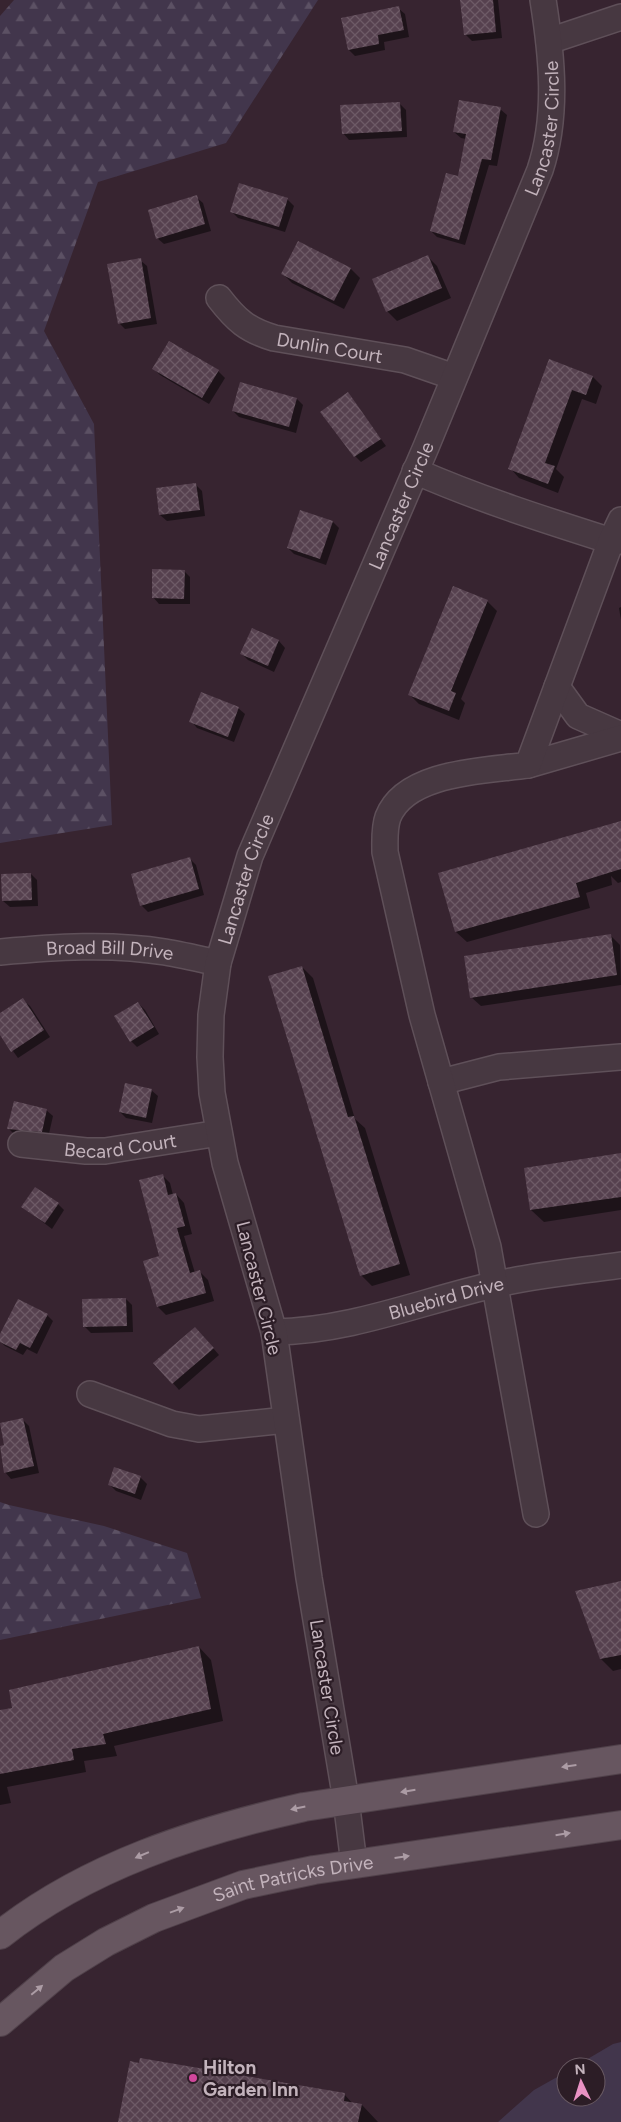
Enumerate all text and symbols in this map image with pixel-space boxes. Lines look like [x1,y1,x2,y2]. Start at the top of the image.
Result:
street label: Lancaster Circle [519,60,563,199]
street label: Dunlin Court [275,327,384,368]
street label: Lancaster Circle [363,438,438,573]
street label: Lancaster Circle [213,810,278,947]
street label: Broad Bill Drive [45,935,175,965]
street label: Becard Court [63,1128,178,1163]
street label: Lancaster Circle [231,1219,287,1357]
street label: Bluebird Drive [386,1271,506,1324]
street label: Lancaster Circle [305,1618,349,1756]
one-way arrow [560,1763,576,1771]
one-way arrow [400,1787,416,1795]
one-way arrow [289,1805,305,1813]
one-way arrow [555,1829,571,1837]
street label: Saint Patricks Drive [209,1850,375,1907]
one-way arrow [134,1851,149,1859]
one-way arrow [395,1853,411,1861]
one-way arrow [169,1905,184,1913]
one-way arrow [30,1985,43,1996]
place label: Hilton Garden Inn [203,2056,299,2101]
north arrow [556,2057,606,2107]
text: N [574,2061,586,2078]
marker: Hilton Garden Inn [187,2072,199,2084]

